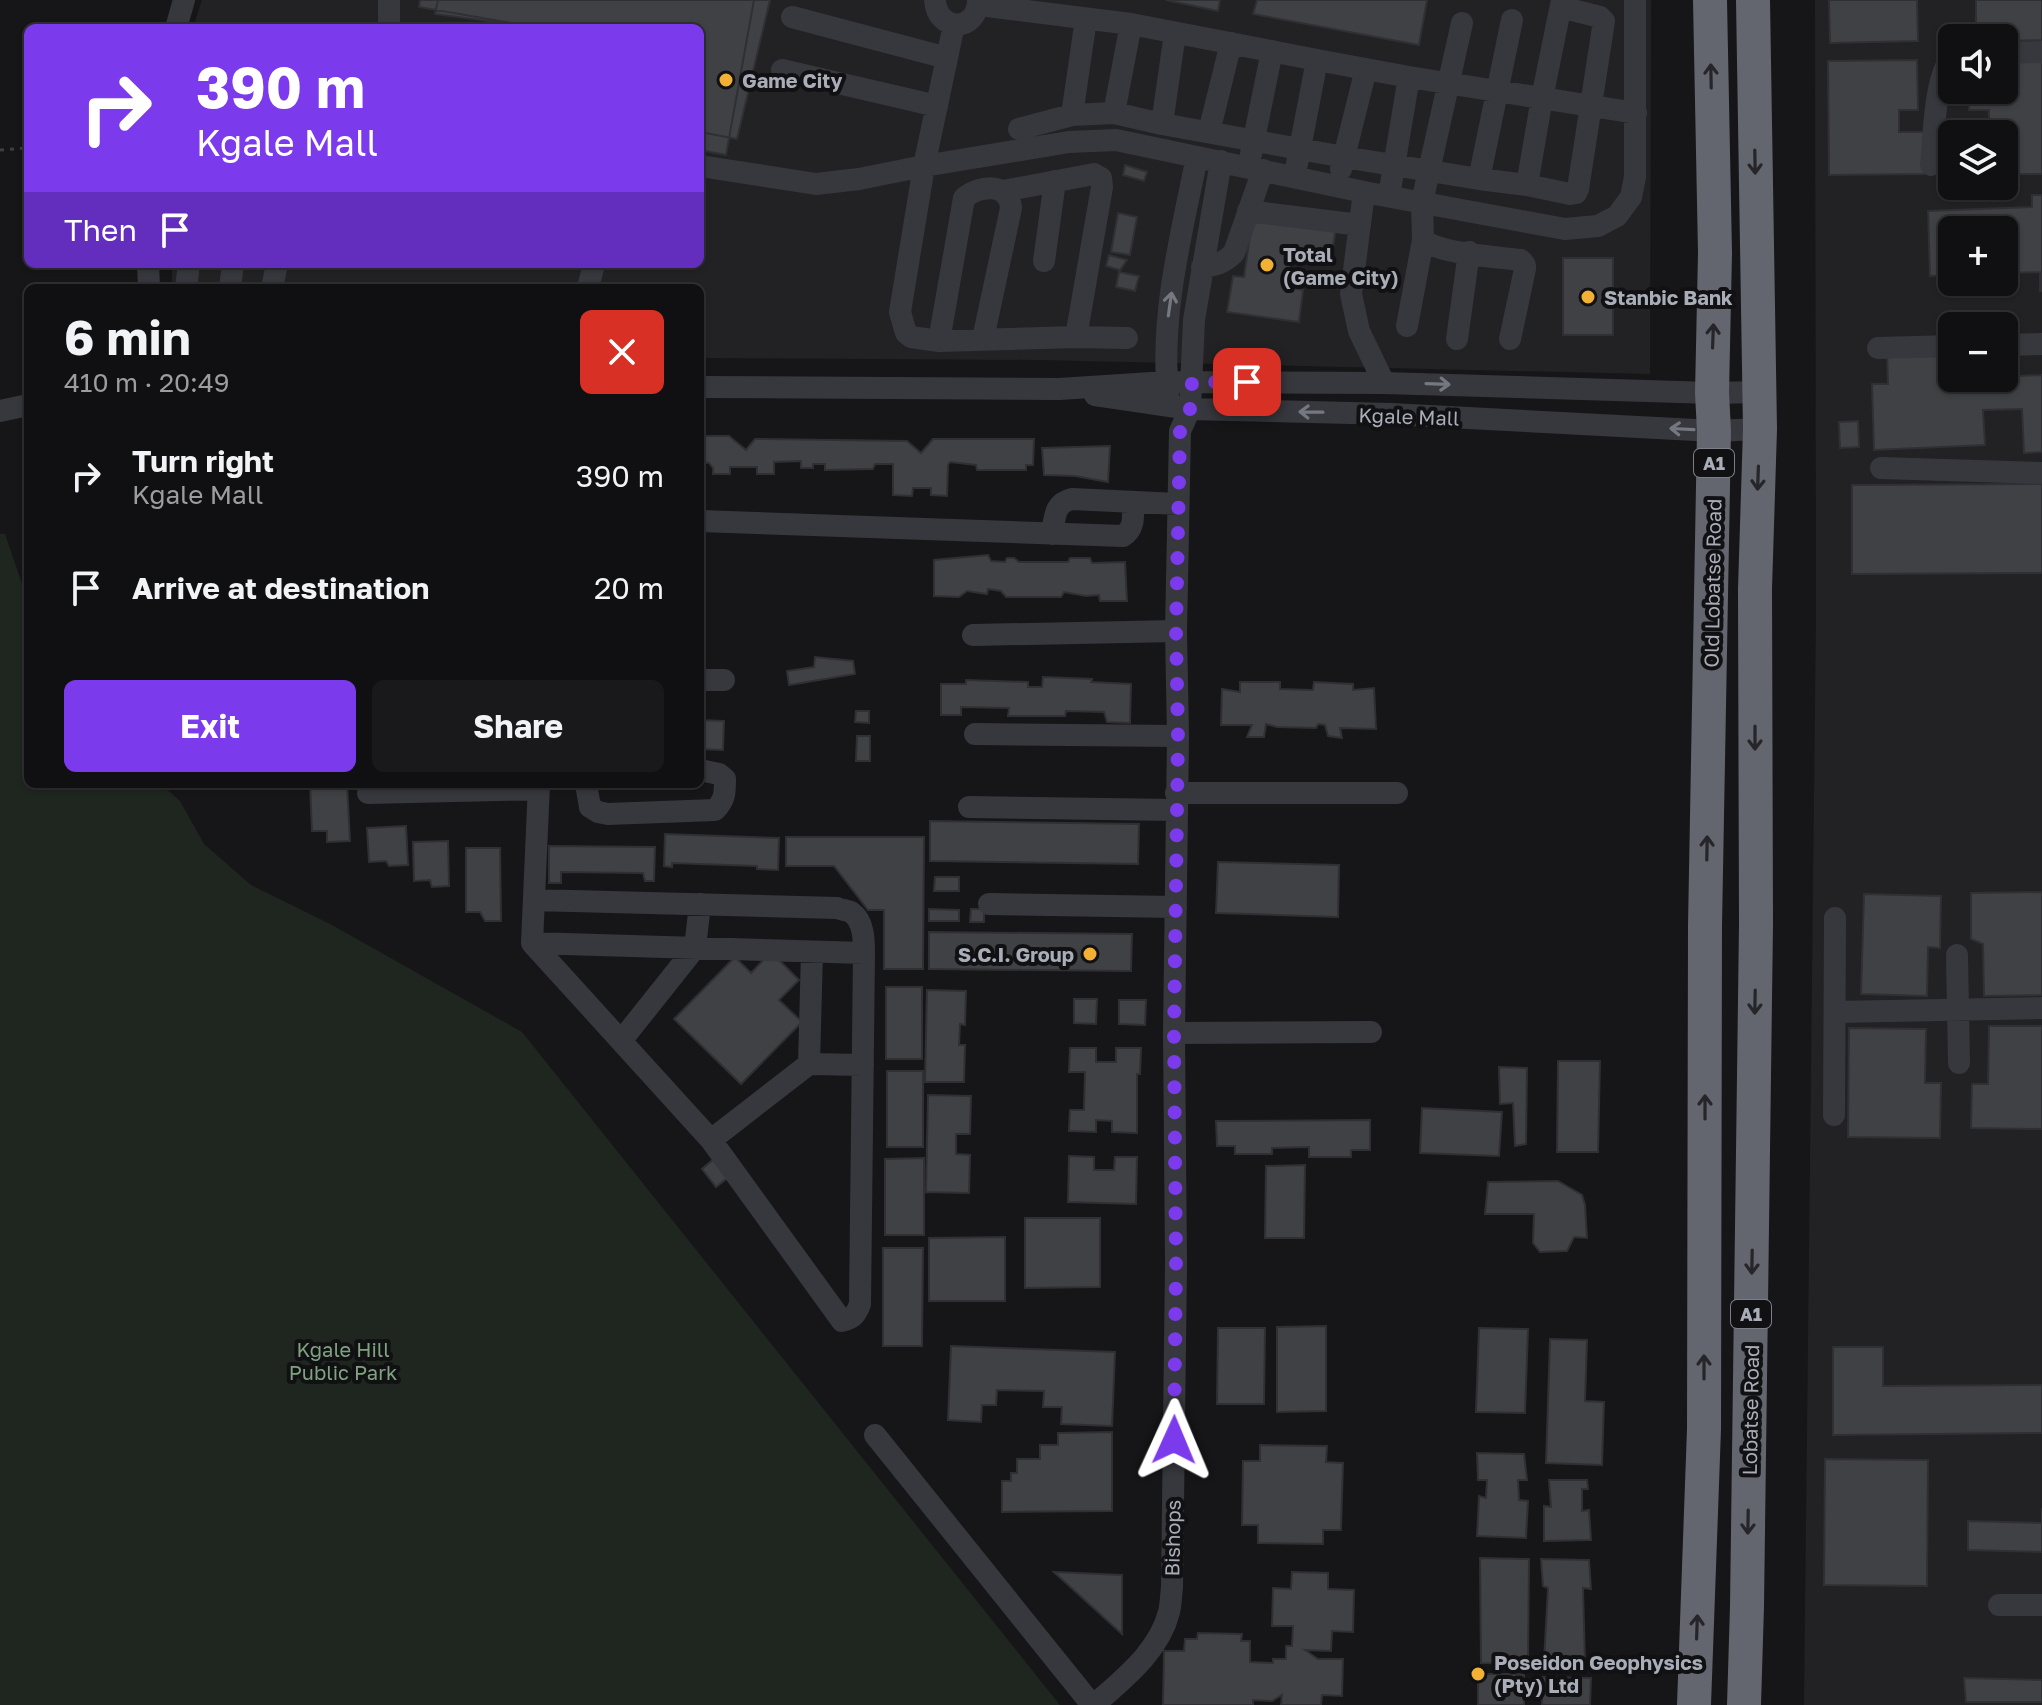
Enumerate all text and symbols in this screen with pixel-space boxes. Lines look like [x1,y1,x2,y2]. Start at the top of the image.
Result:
map controls [1938,24,2018,392]
button: sound [1938,24,2018,104]
text: 390 m [196,53,365,120]
icon: right [64,56,168,160]
one-way arrow [1704,63,1719,90]
place label: Game City [742,68,842,92]
marker: Game City [717,71,735,89]
button: layers [1938,120,2018,200]
text: Kgale Mall [196,121,378,164]
one-way arrow [1748,148,1763,175]
icon: arrive [153,208,197,252]
text: Then [64,212,137,248]
button: + [1938,216,2018,296]
place label: Total (Game City) [1283,242,1399,289]
marker: Total (Game City) [1258,256,1276,274]
place label: Stanbic Bank [1604,285,1733,309]
marker: Stanbic Bank [1579,288,1597,306]
one-way arrow [1163,291,1178,318]
text: 6 min [64,308,191,366]
button: close [580,310,664,394]
button: − [1938,312,2018,392]
one-way arrow [1706,323,1721,350]
pin [1213,348,1281,416]
icon: arrive [1225,360,1269,404]
text: 410 m · 20:49 [64,367,230,398]
one-way arrow [1424,377,1451,392]
street label: Kgale Mall [1358,402,1460,430]
one-way arrow [1298,405,1325,420]
one-way arrow [1669,421,1696,436]
text: Turn right [132,443,274,479]
road number: A1 [1694,449,1734,477]
icon: right [64,454,108,498]
text: 390 m [576,458,664,494]
one-way arrow [1751,464,1766,491]
text: Kgale Mall [132,479,263,510]
street label: Old Lobatse Road [1699,498,1725,668]
icon: arrive [64,566,108,610]
text: Arrive at destination [132,570,429,606]
text: 20 m [594,570,664,606]
button: Exit [64,680,356,772]
button: Share [372,680,664,772]
one-way arrow [1747,724,1763,751]
one-way arrow [1699,835,1715,862]
place label: S.C.I. Group [958,942,1074,966]
marker: S.C.I. Group [1081,945,1099,963]
one-way arrow [1747,988,1763,1015]
one-way arrow [1697,1094,1713,1121]
one-way arrow [1744,1248,1759,1275]
road number: A1 [1731,1300,1771,1328]
park label: Kgale Hill Public Park [289,1337,397,1384]
street label: Lobatse Road [1737,1344,1763,1476]
one-way arrow [1696,1354,1712,1381]
position arrow [1132,1398,1216,1482]
street label: Bishops [1159,1500,1185,1576]
one-way arrow [1741,1508,1756,1535]
one-way arrow [1689,1614,1704,1641]
place label: Poseidon Geophysics (Pty) Ltd [1494,1650,1703,1697]
marker: Poseidon Geophysics (Pty) Ltd [1469,1665,1487,1683]

